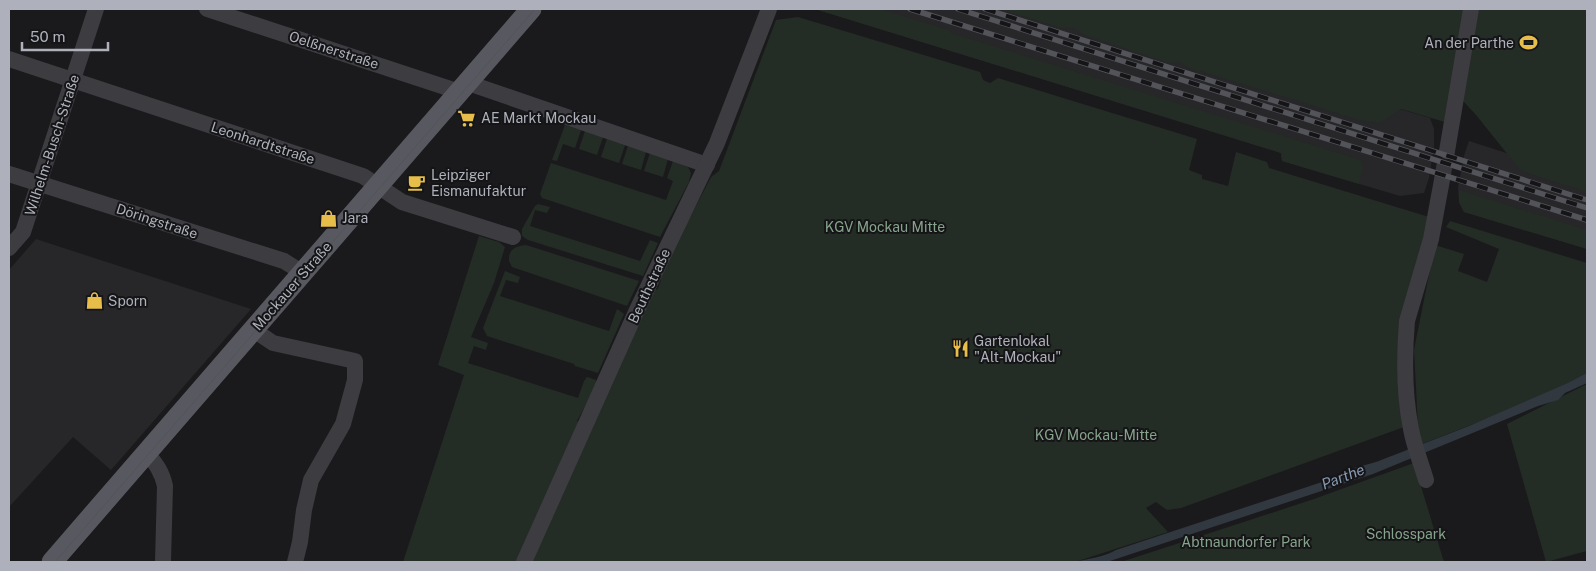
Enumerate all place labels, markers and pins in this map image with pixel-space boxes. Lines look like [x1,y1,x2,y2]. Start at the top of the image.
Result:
sports icon: An der Parthe [1518,33,1538,53]
place label: An der Parthe [1424,35,1514,51]
supermarket icon: AE Markt Mockau [457,108,477,128]
place label: AE Markt Mockau [481,110,596,126]
place label: Leipziger Eismanufaktur [431,167,526,199]
cafe icon: Leipziger Eismanufaktur [407,173,427,193]
shop icon: Jara [318,208,338,228]
place label: Jara [342,210,368,226]
shop icon: Sporn [84,291,104,311]
place label: Sporn [108,293,147,309]
place label: Gartenlokal "Alt-Mockau" [974,333,1061,365]
restaurant icon: Gartenlokal "Alt-Mockau" [950,339,970,359]

